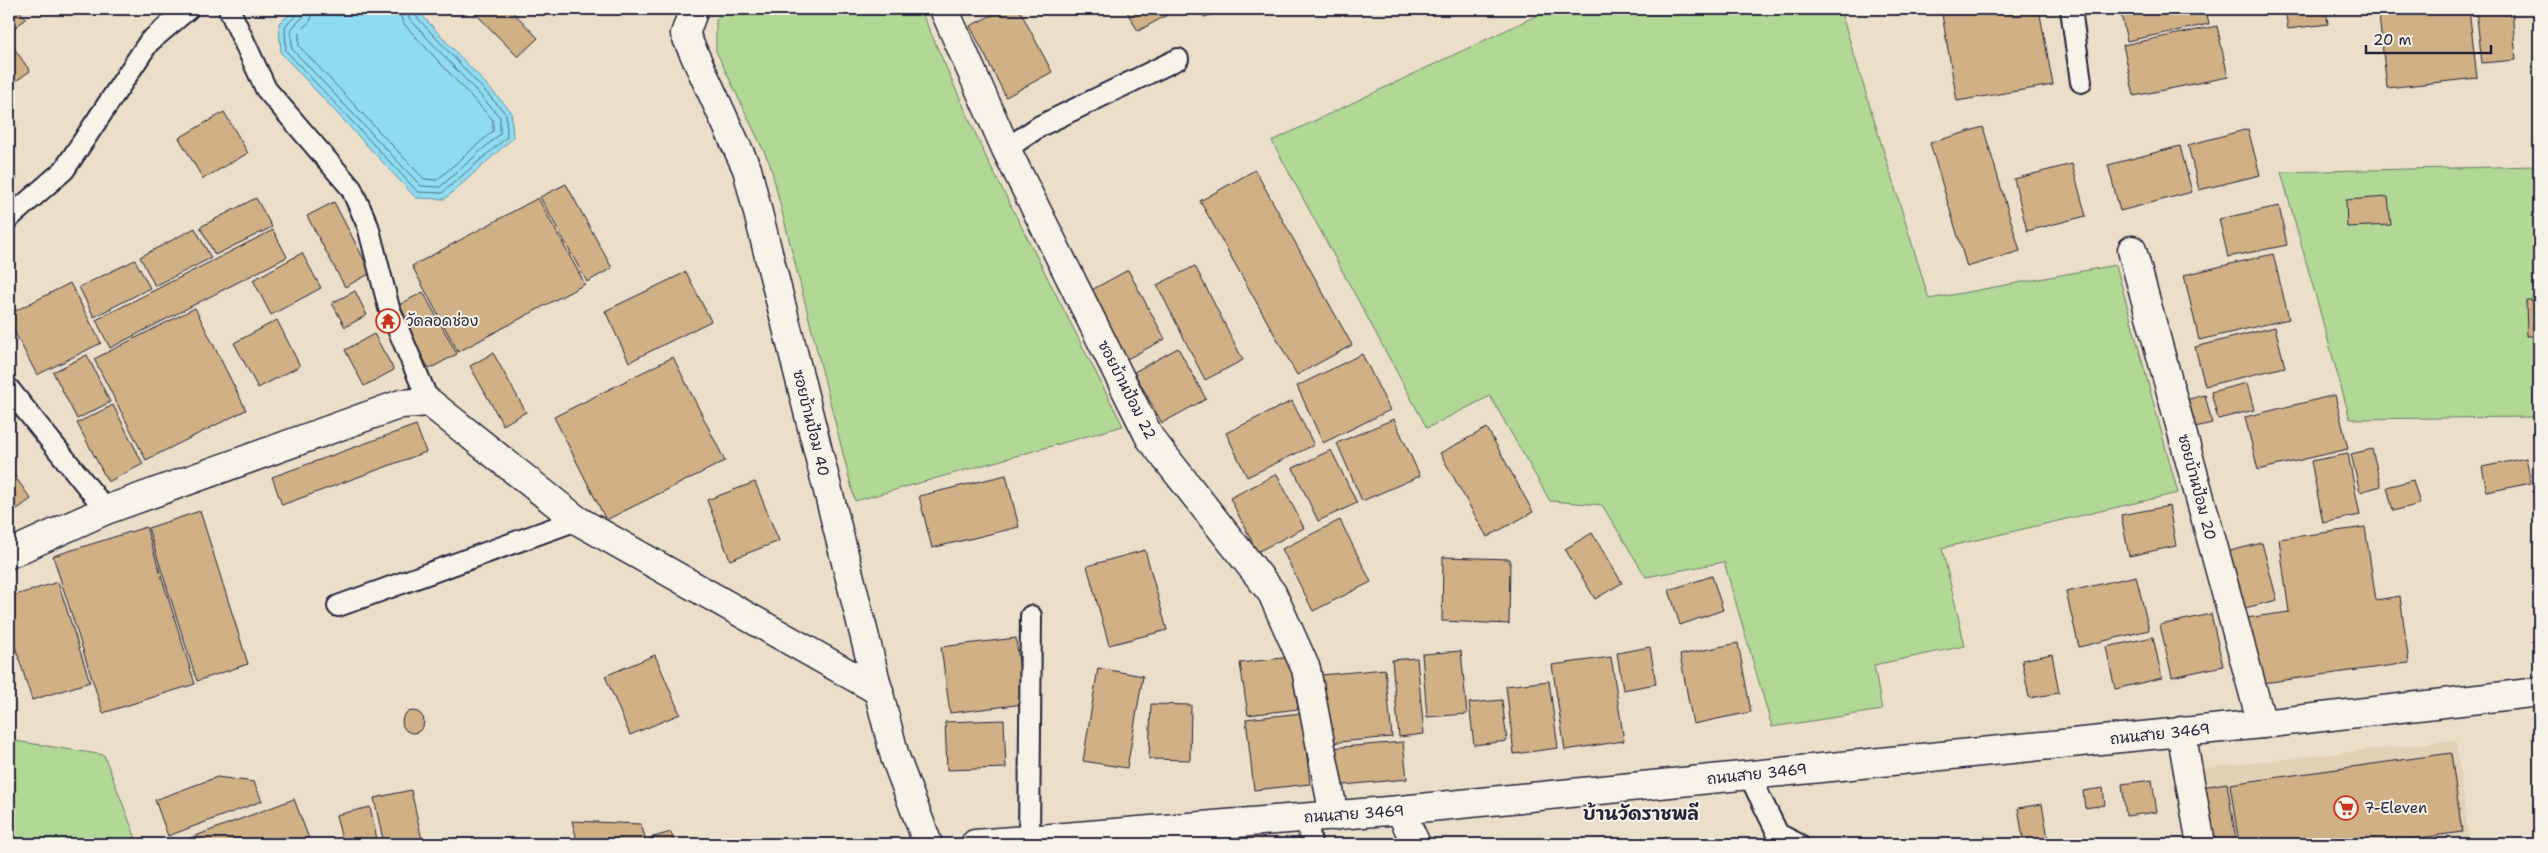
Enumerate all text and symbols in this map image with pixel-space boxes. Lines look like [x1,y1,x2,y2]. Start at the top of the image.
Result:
scale bar [2366,22,2490,54]
text: 20 m [2373,30,2412,50]
temple icon: วัดลอดช่อง [375,308,401,334]
place label: วัดลอดช่อง [406,311,478,331]
street label: ซอยบ้านป้อม 22 [1093,337,1161,443]
street label: ซอยบ้านป้อม 40 [788,367,834,479]
street label: ซอยบ้านป้อม 20 [2173,432,2221,542]
street label: ถนนสาย 3469 [2109,719,2211,749]
street label: ถนนสาย 3469 [1706,759,1808,789]
supermarket icon: 7-Eleven [2333,795,2359,821]
place label: 7-Eleven [2364,798,2427,818]
street label: ถนนสาย 3469 [1303,801,1405,827]
district label: บ้านวัดราชพลี [1583,802,1699,826]

